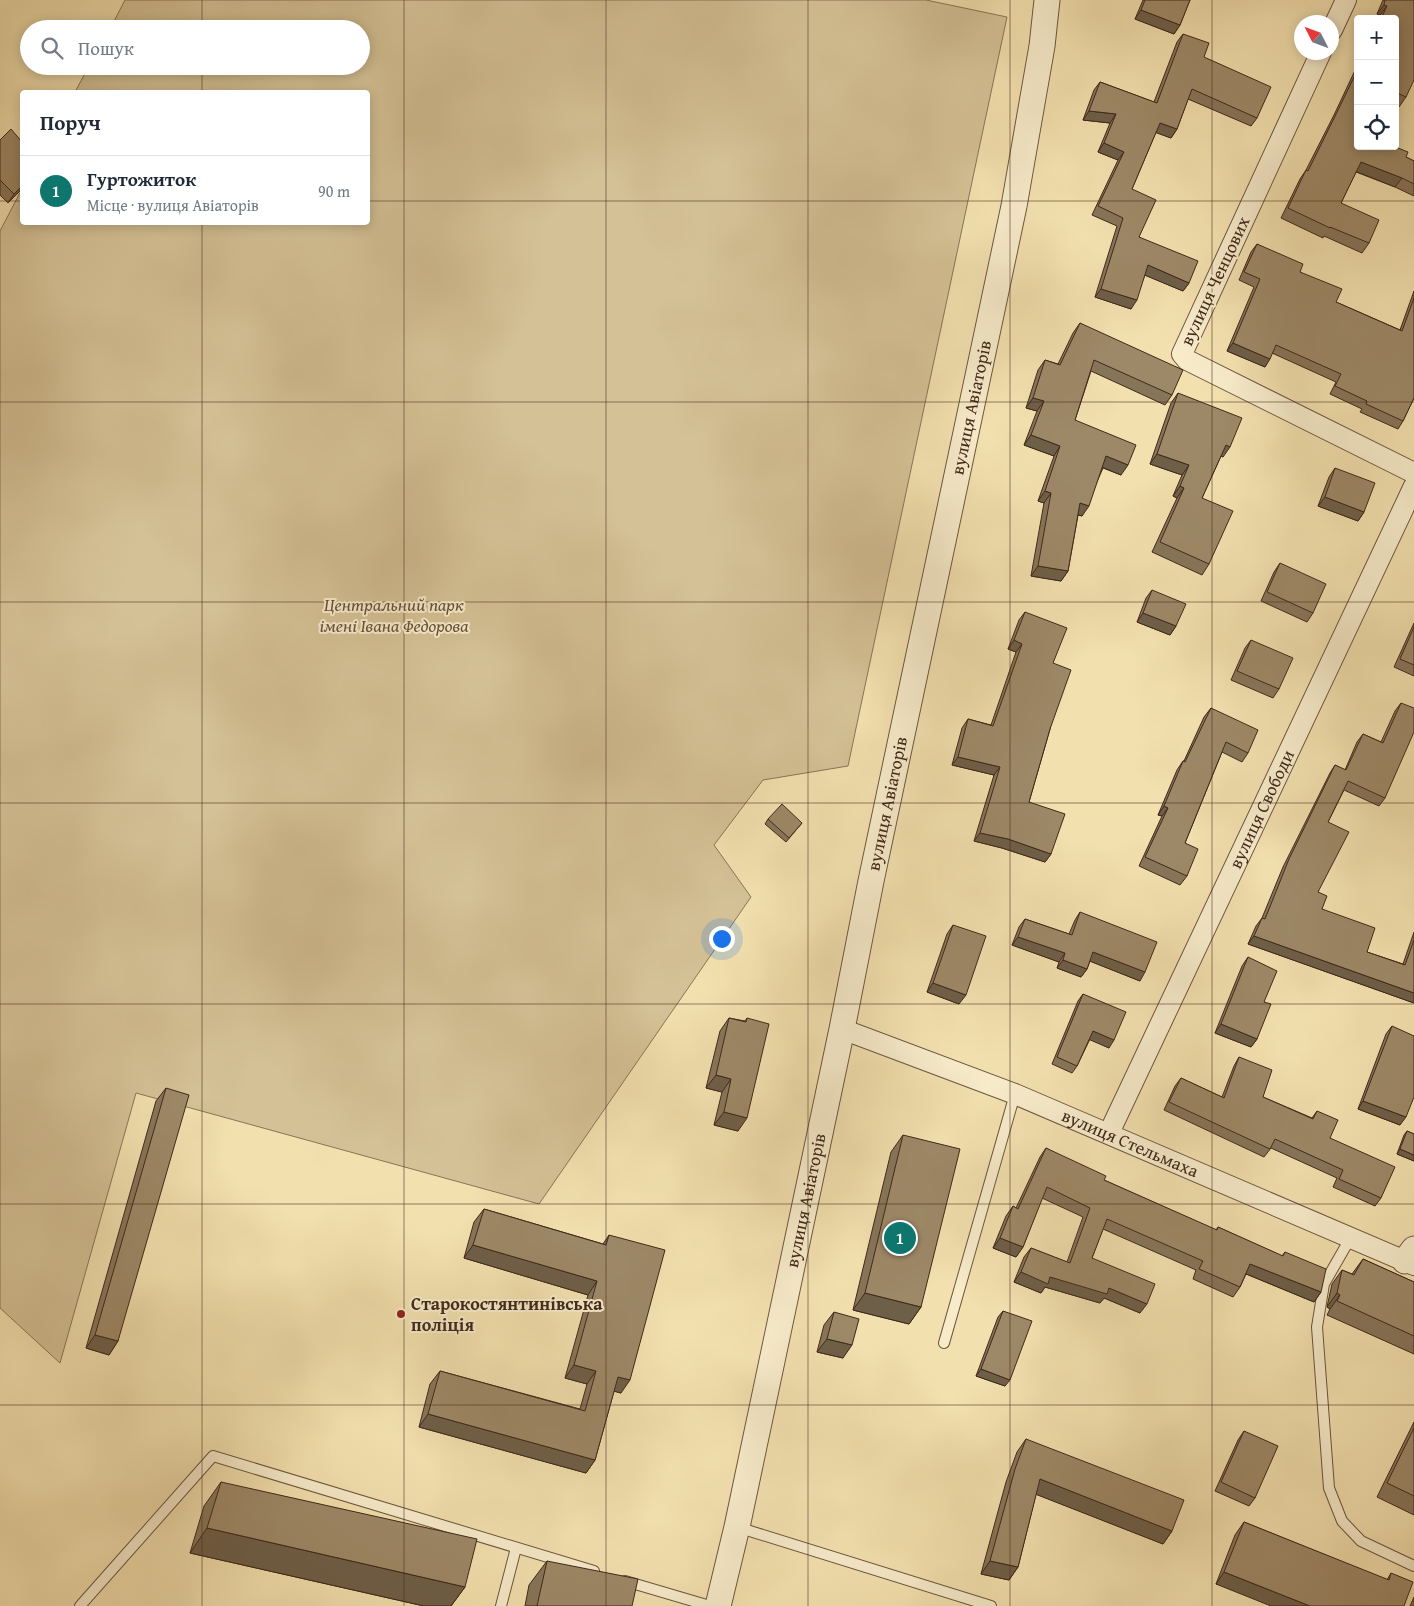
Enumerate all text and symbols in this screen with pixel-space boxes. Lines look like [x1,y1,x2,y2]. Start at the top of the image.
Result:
north arrow [1294,15,1339,60]
map controls [1354,15,1399,150]
button: + [1354,15,1399,60]
search box [20,20,370,75]
icon: search [38,34,66,62]
text: Пошук [78,34,134,62]
button: − [1354,60,1399,105]
button: locate [1354,105,1399,150]
text: Поруч [40,107,101,138]
text: Гуртожиток [87,165,196,193]
text: 1 [52,179,60,203]
text: 90 m [318,179,350,203]
text: Місце · вулиця Авіаторів [87,193,259,217]
street label: вулиця Ченцових [1173,211,1257,350]
street label: вулиця Авіаторів [943,338,998,477]
park label: Центральний парк імені Івана Федорова [319,591,469,639]
street label: вулиця Авіаторів [860,734,914,873]
street label: вулиця Свободи [1222,745,1301,873]
your location [709,926,735,952]
street label: вулиця Стельмаха [1058,1102,1203,1184]
street label: вулиця Авіаторів [778,1130,833,1270]
pin: 1 [884,1219,916,1257]
place label: Старокостянтинівська поліція [411,1290,603,1338]
marker: Старокостянтинівська поліція [395,1308,407,1320]

